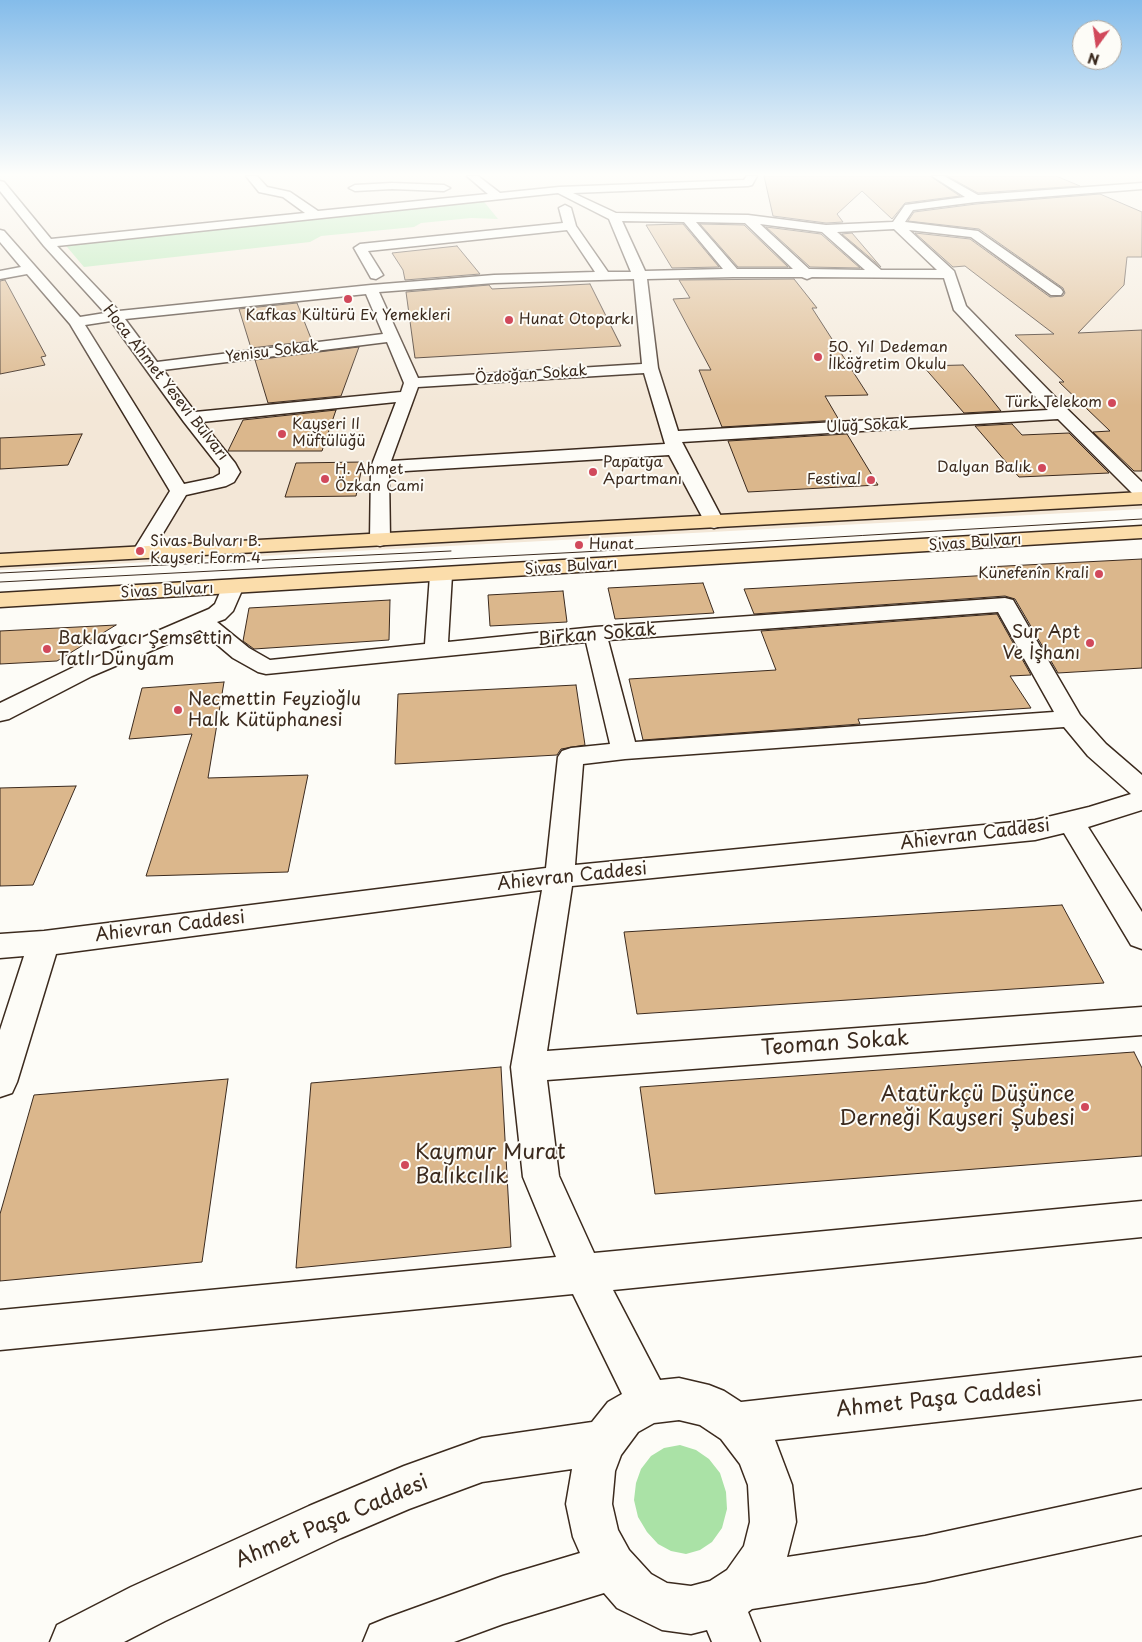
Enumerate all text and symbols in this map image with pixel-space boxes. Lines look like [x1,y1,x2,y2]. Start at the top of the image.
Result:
north arrow [1072,20,1122,70]
text: N [1086,48,1101,71]
marker: Kafkas Kültürü Ev Yemekleri [342,293,354,305]
street label: Hoca Ahmet Yesevi Bulvarı [99,302,231,464]
place label: Kafkas Kültürü Ev Yemekleri [245,307,451,325]
place label: Hunat Otoparkı [519,311,634,329]
marker: Hunat Otoparkı [503,314,515,326]
street label: Yenisu Sokak [224,337,320,367]
place label: 50. Yıl Dedeman İlköğretim Okulu [828,339,948,374]
marker: 50. Yıl Dedeman İlköğretim Okulu [812,351,824,363]
street label: Özdoğan Sokak [474,362,588,388]
place label: Türk Telekom [1005,394,1102,412]
marker: Türk Telekom [1106,397,1118,409]
street label: Uluğ Sokak [825,415,909,437]
place label: Kayseri Il Müftülüğü [292,416,365,451]
marker: Kayseri Il Müftülüğü [276,428,288,440]
place label: Papatya Apartmanı [603,454,682,489]
place label: Dalyan Balık [937,459,1032,477]
place label: H. Ahmet Özkan Cami [335,461,424,496]
marker: Dalyan Balık [1036,462,1048,474]
marker: Papatya Apartmanı [587,466,599,478]
place label: Festival [807,471,861,489]
marker: H. Ahmet Özkan Cami [319,473,331,485]
marker: Festival [865,474,877,486]
street label: Sivas Bulvarı [928,531,1022,555]
place label: Sivas Bulvarı B. Kayseri Form 4 [150,533,261,568]
place label: Hunat [589,536,634,554]
marker: Hunat [573,539,585,551]
marker: Sivas Bulvarı B. Kayseri Form 4 [134,545,146,557]
street label: Sivas Bulvarı [524,555,618,579]
place label: Künefenîn Krali [978,565,1089,583]
marker: Künefenîn Krali [1093,568,1105,580]
street label: Sivas Bulvarı [120,580,214,602]
street label: Birkan Sokak [537,619,657,651]
place label: Sur Apt Ve İşhanı [1003,622,1080,664]
place label: Baklavacı Şemsettin Tatlı Dünyam [57,628,233,670]
marker: Sur Apt Ve İşhanı [1084,637,1096,649]
marker: Baklavacı Şemsettin Tatlı Dünyam [41,643,53,655]
place label: Necmettin Feyzioğlu Halk Kütüphanesi [188,689,361,732]
marker: Necmettin Feyzioğlu Halk Kütüphanesi [172,704,184,716]
street label: Ahievran Caddesi [899,815,1051,855]
street label: Ahievran Caddesi [496,858,648,896]
street label: Ahievran Caddesi [94,907,246,947]
street label: Teoman Sokak [760,1026,910,1062]
place label: Atatürkçü Düşünce Derneği Kayseri Şubesi [839,1082,1075,1132]
marker: Atatürkçü Düşünce Derneği Kayseri Şubesi [1079,1101,1091,1113]
place label: Kaymur Murat Balıkcılık [415,1140,566,1190]
marker: Kaymur Murat Balıkcılık [399,1159,411,1171]
street label: Ahmet Paşa Caddesi [835,1377,1043,1423]
street label: Ahmet Paşa Caddesi [232,1470,432,1574]

